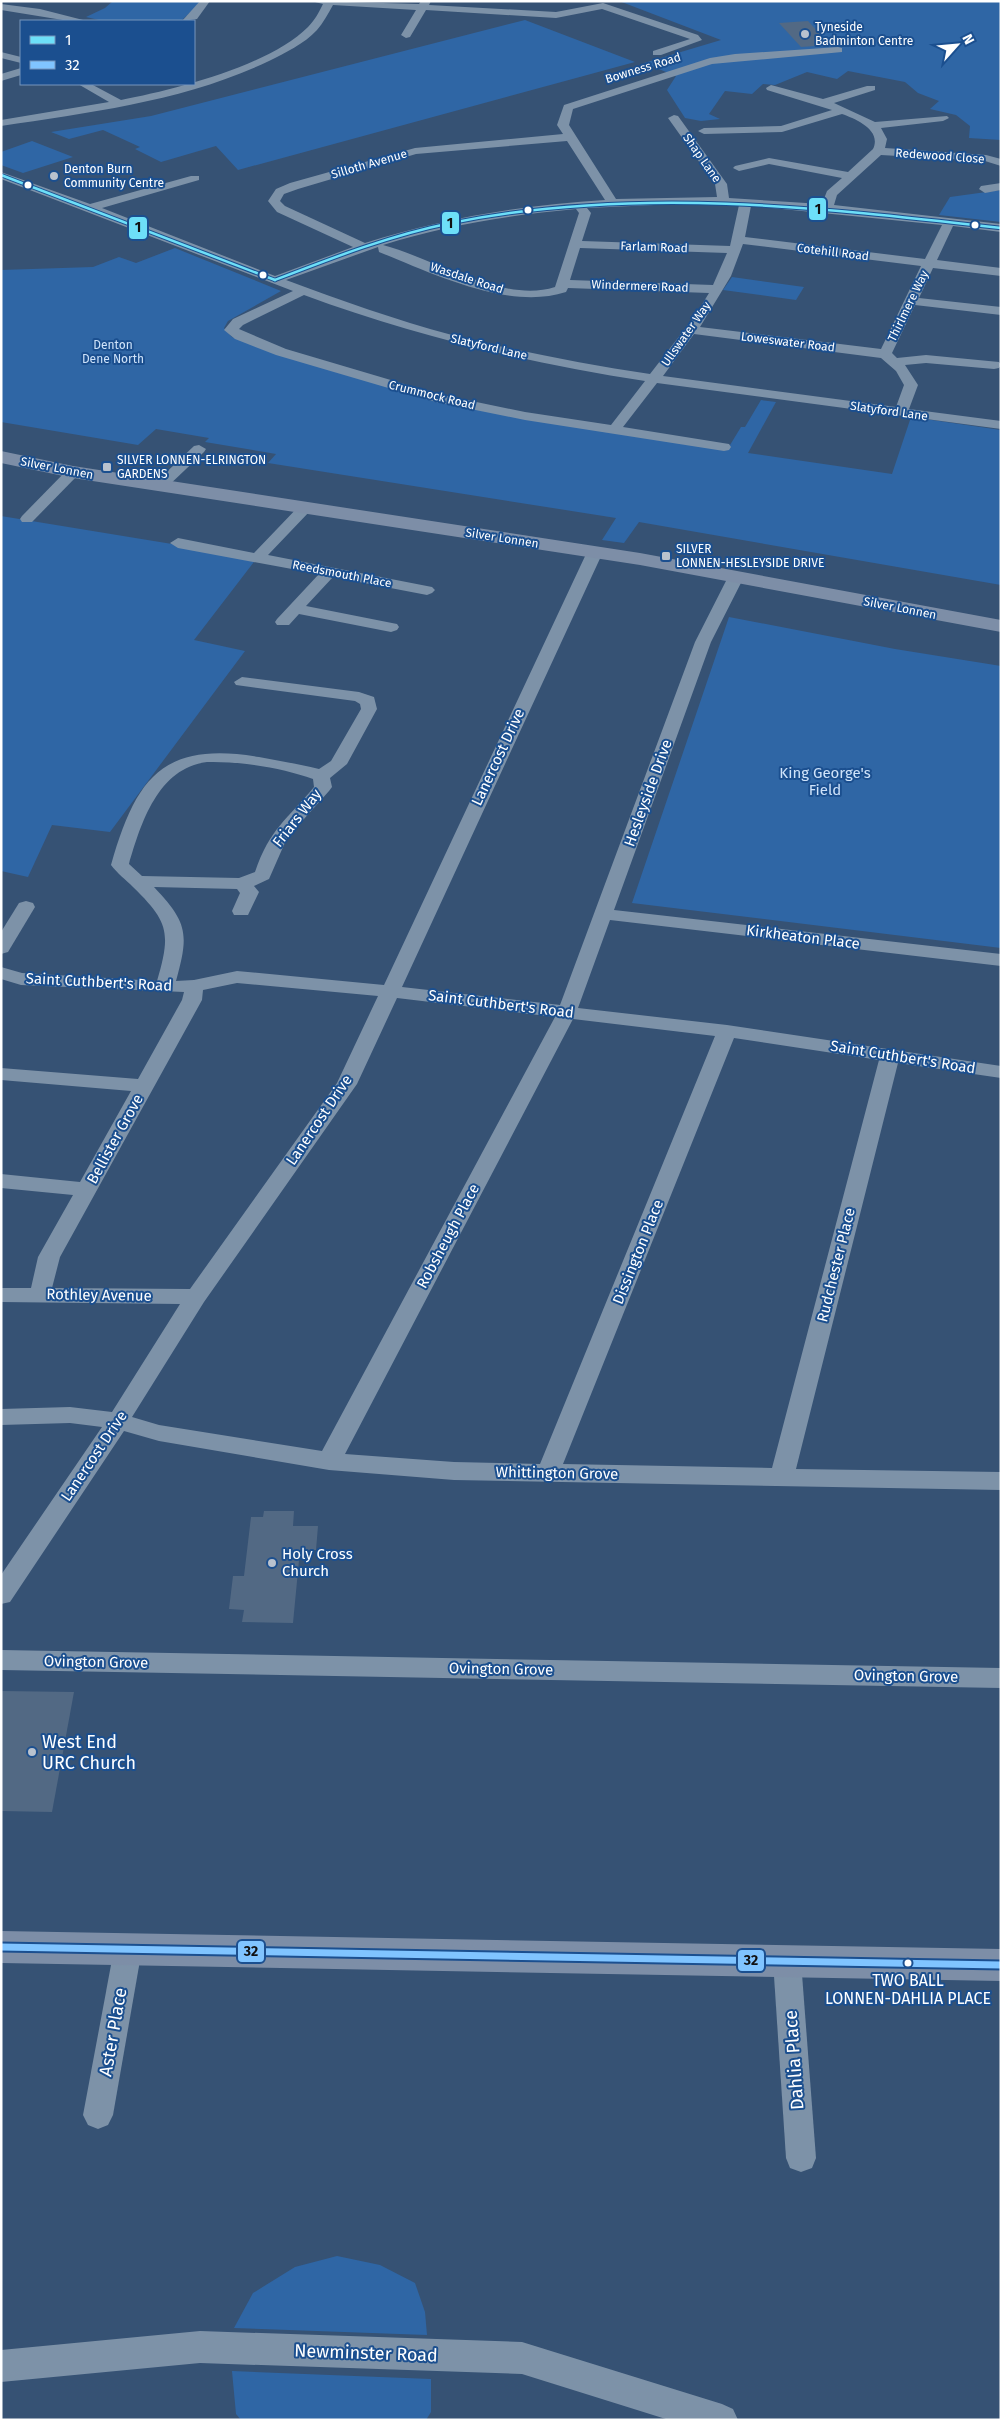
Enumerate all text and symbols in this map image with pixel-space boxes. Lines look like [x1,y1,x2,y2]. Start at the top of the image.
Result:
legend [20,20,195,85]
place label: Tyneside Badminton Centre [815,20,913,48]
north arrow [932,20,982,70]
marker: Tyneside Badminton Centre [799,28,811,40]
text: 1 [65,31,72,49]
text: N [958,31,978,47]
street label: Bowness Road [603,50,683,86]
text: 32 [65,56,80,74]
street label: Shap Lane [680,131,724,185]
street label: Silloth Avenue [329,146,409,182]
street label: Redewood Close [895,146,985,166]
place label: Denton Burn Community Centre [64,162,164,190]
marker: Denton Burn Community Centre [48,170,60,182]
unlabelled marker [23,180,33,190]
line badge: 1 [808,197,827,221]
text: 1 [815,201,821,218]
unlabelled marker [523,205,533,215]
line badge: 1 [441,211,460,235]
text: 1 [447,215,453,232]
line badge: 1 [128,216,148,240]
text: 1 [135,219,141,236]
unlabelled marker [970,220,980,230]
street label: Farlam Road [620,239,688,255]
street label: Cotehill Road [796,241,870,263]
street label: Wasdale Road [429,260,505,296]
street label: Thirlmere Way [885,268,931,344]
unlabelled marker [258,270,268,280]
street label: Windermere Road [591,277,689,295]
street label: Ullswater Way [659,299,714,369]
street label: Loweswater Road [740,329,836,355]
street label: Slatyford Lane [449,331,529,363]
park label: Denton Dene North [82,338,144,366]
street label: Crummock Road [387,378,477,412]
street label: Slatyford Lane [849,399,929,423]
place label: SILVER LONNEN-ELRINGTON GARDENS [117,453,266,481]
street label: Silver Lonnen [19,454,95,482]
marker: SILVER LONNEN-ELRINGTON GARDENS [101,461,113,473]
street label: Silver Lonnen [464,525,540,551]
place label: SILVER LONNEN-HESLEYSIDE DRIVE [676,542,824,570]
marker: SILVER LONNEN-HESLEYSIDE DRIVE [660,550,672,562]
street label: Reedsmouth Place [291,558,393,590]
street label: Silver Lonnen [862,594,938,622]
street label: Lanercost Drive [468,706,528,808]
street label: Hesleyside Drive [620,737,676,849]
park label: King George's Field [779,764,871,799]
street label: Friars Way [269,785,326,851]
street label: Kirkheaton Place [745,921,861,953]
street label: Saint Cuthbert's Road [25,969,173,995]
street label: Saint Cuthbert's Road [427,986,575,1022]
street label: Saint Cuthbert's Road [829,1037,977,1077]
street label: Lanercost Drive [282,1071,356,1169]
street label: Bellister Grove [83,1091,147,1187]
street label: Robsheugh Place [413,1181,483,1291]
street label: Dissington Place [609,1197,667,1307]
street label: Rudchester Place [813,1206,859,1324]
street label: Rothley Avenue [46,1285,152,1305]
street label: Lanercost Drive [57,1407,131,1505]
street label: Whittington Grove [495,1463,619,1483]
place label: Holy Cross Church [282,1545,353,1580]
marker: Holy Cross Church [266,1557,278,1569]
street label: Ovington Grove [44,1652,148,1672]
street label: Ovington Grove [449,1659,553,1679]
street label: Ovington Grove [854,1666,958,1686]
place label: West End URC Church [42,1731,136,1774]
marker: West End URC Church [26,1746,38,1758]
line badge: 32 [237,1940,265,1963]
text: 32 [243,1943,258,1960]
line badge: 32 [737,1949,765,1972]
text: 32 [743,1952,758,1969]
marker: TWO BALL LONNEN-DAHLIA PLACE [903,1958,913,1968]
place label: TWO BALL LONNEN-DAHLIA PLACE [825,1971,991,2008]
street label: Aster Place [94,1986,132,2078]
street label: Dahlia Place [780,2009,808,2111]
street label: Newminster Road [294,2339,438,2367]

